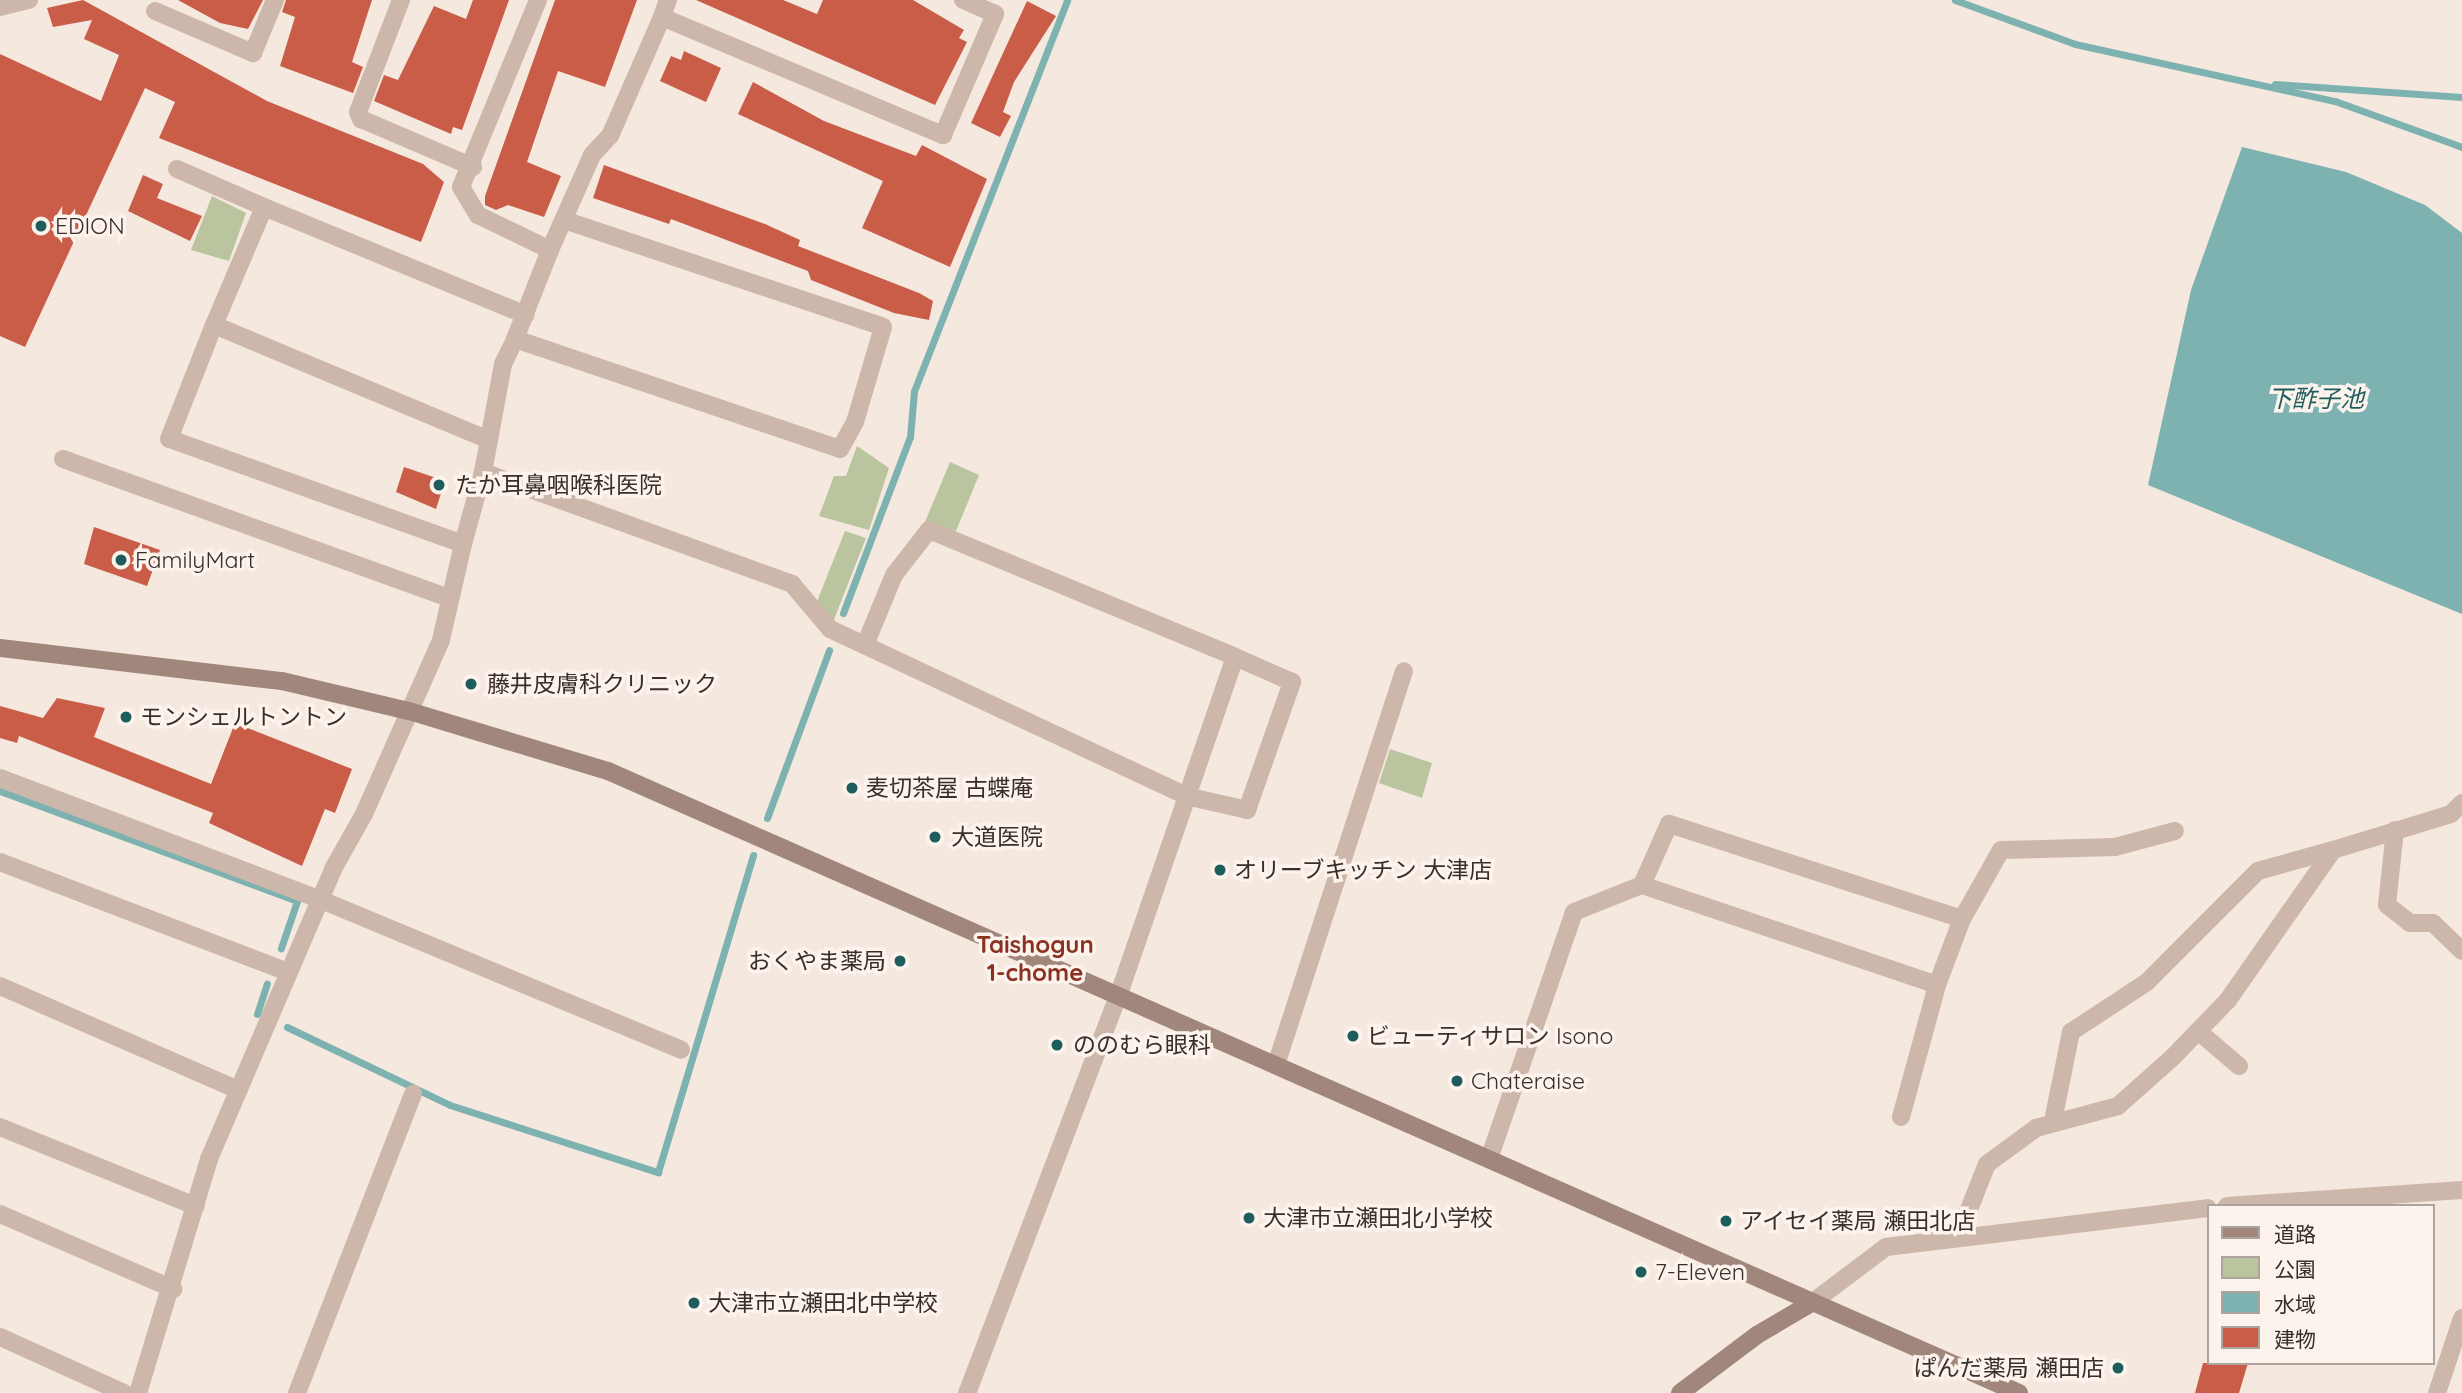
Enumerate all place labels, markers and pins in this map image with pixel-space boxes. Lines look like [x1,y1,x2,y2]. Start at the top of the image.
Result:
place label: EDION [55,212,125,240]
marker: EDION [33,218,49,234]
place label: たか耳鼻咽喉科医院 [455,471,662,499]
marker: たか耳鼻咽喉科医院 [429,475,449,495]
place label: FamilyMart [135,546,255,574]
marker: FamilyMart [113,552,129,568]
place label: 藤井皮膚科クリニック [487,670,717,698]
marker: 藤井皮膚科クリニック [461,674,481,694]
place label: モンシェルトントン [140,703,347,731]
marker: モンシェルトントン [118,709,134,725]
place label: 麦切茶屋 古蝶庵 [866,774,1033,802]
marker: 麦切茶屋 古蝶庵 [844,780,860,796]
place label: 大道医院 [951,823,1043,851]
marker: 大道医院 [925,827,945,847]
place label: オリーブキッチン 大津店 [1234,856,1493,884]
marker: オリーブキッチン 大津店 [1212,862,1228,878]
place label: おくやま薬局 [748,947,886,975]
marker: おくやま薬局 [892,953,908,969]
place label: ビューティサロン Isono [1367,1022,1615,1050]
marker: ビューティサロン Isono [1345,1028,1361,1044]
place label: ののむら眼科 [1073,1031,1211,1059]
marker: ののむら眼科 [1047,1035,1067,1055]
place label: Chateraise [1471,1067,1585,1095]
marker: Chateraise [1449,1073,1465,1089]
place label: 大津市立瀬田北小学校 [1263,1204,1493,1232]
place label: アイセイ薬局 瀬田北店 [1740,1207,1976,1235]
marker: 大津市立瀬田北小学校 [1241,1210,1257,1226]
marker: アイセイ薬局 瀬田北店 [1718,1213,1734,1229]
place label: 7-Eleven [1655,1258,1745,1286]
marker: 7-Eleven [1633,1264,1649,1280]
place label: 大津市立瀬田北中学校 [708,1289,938,1317]
marker: 大津市立瀬田北中学校 [686,1295,702,1311]
place label: ぱんだ薬局 瀬田店 [1914,1354,2104,1382]
marker: ぱんだ薬局 瀬田店 [2110,1360,2126,1376]

